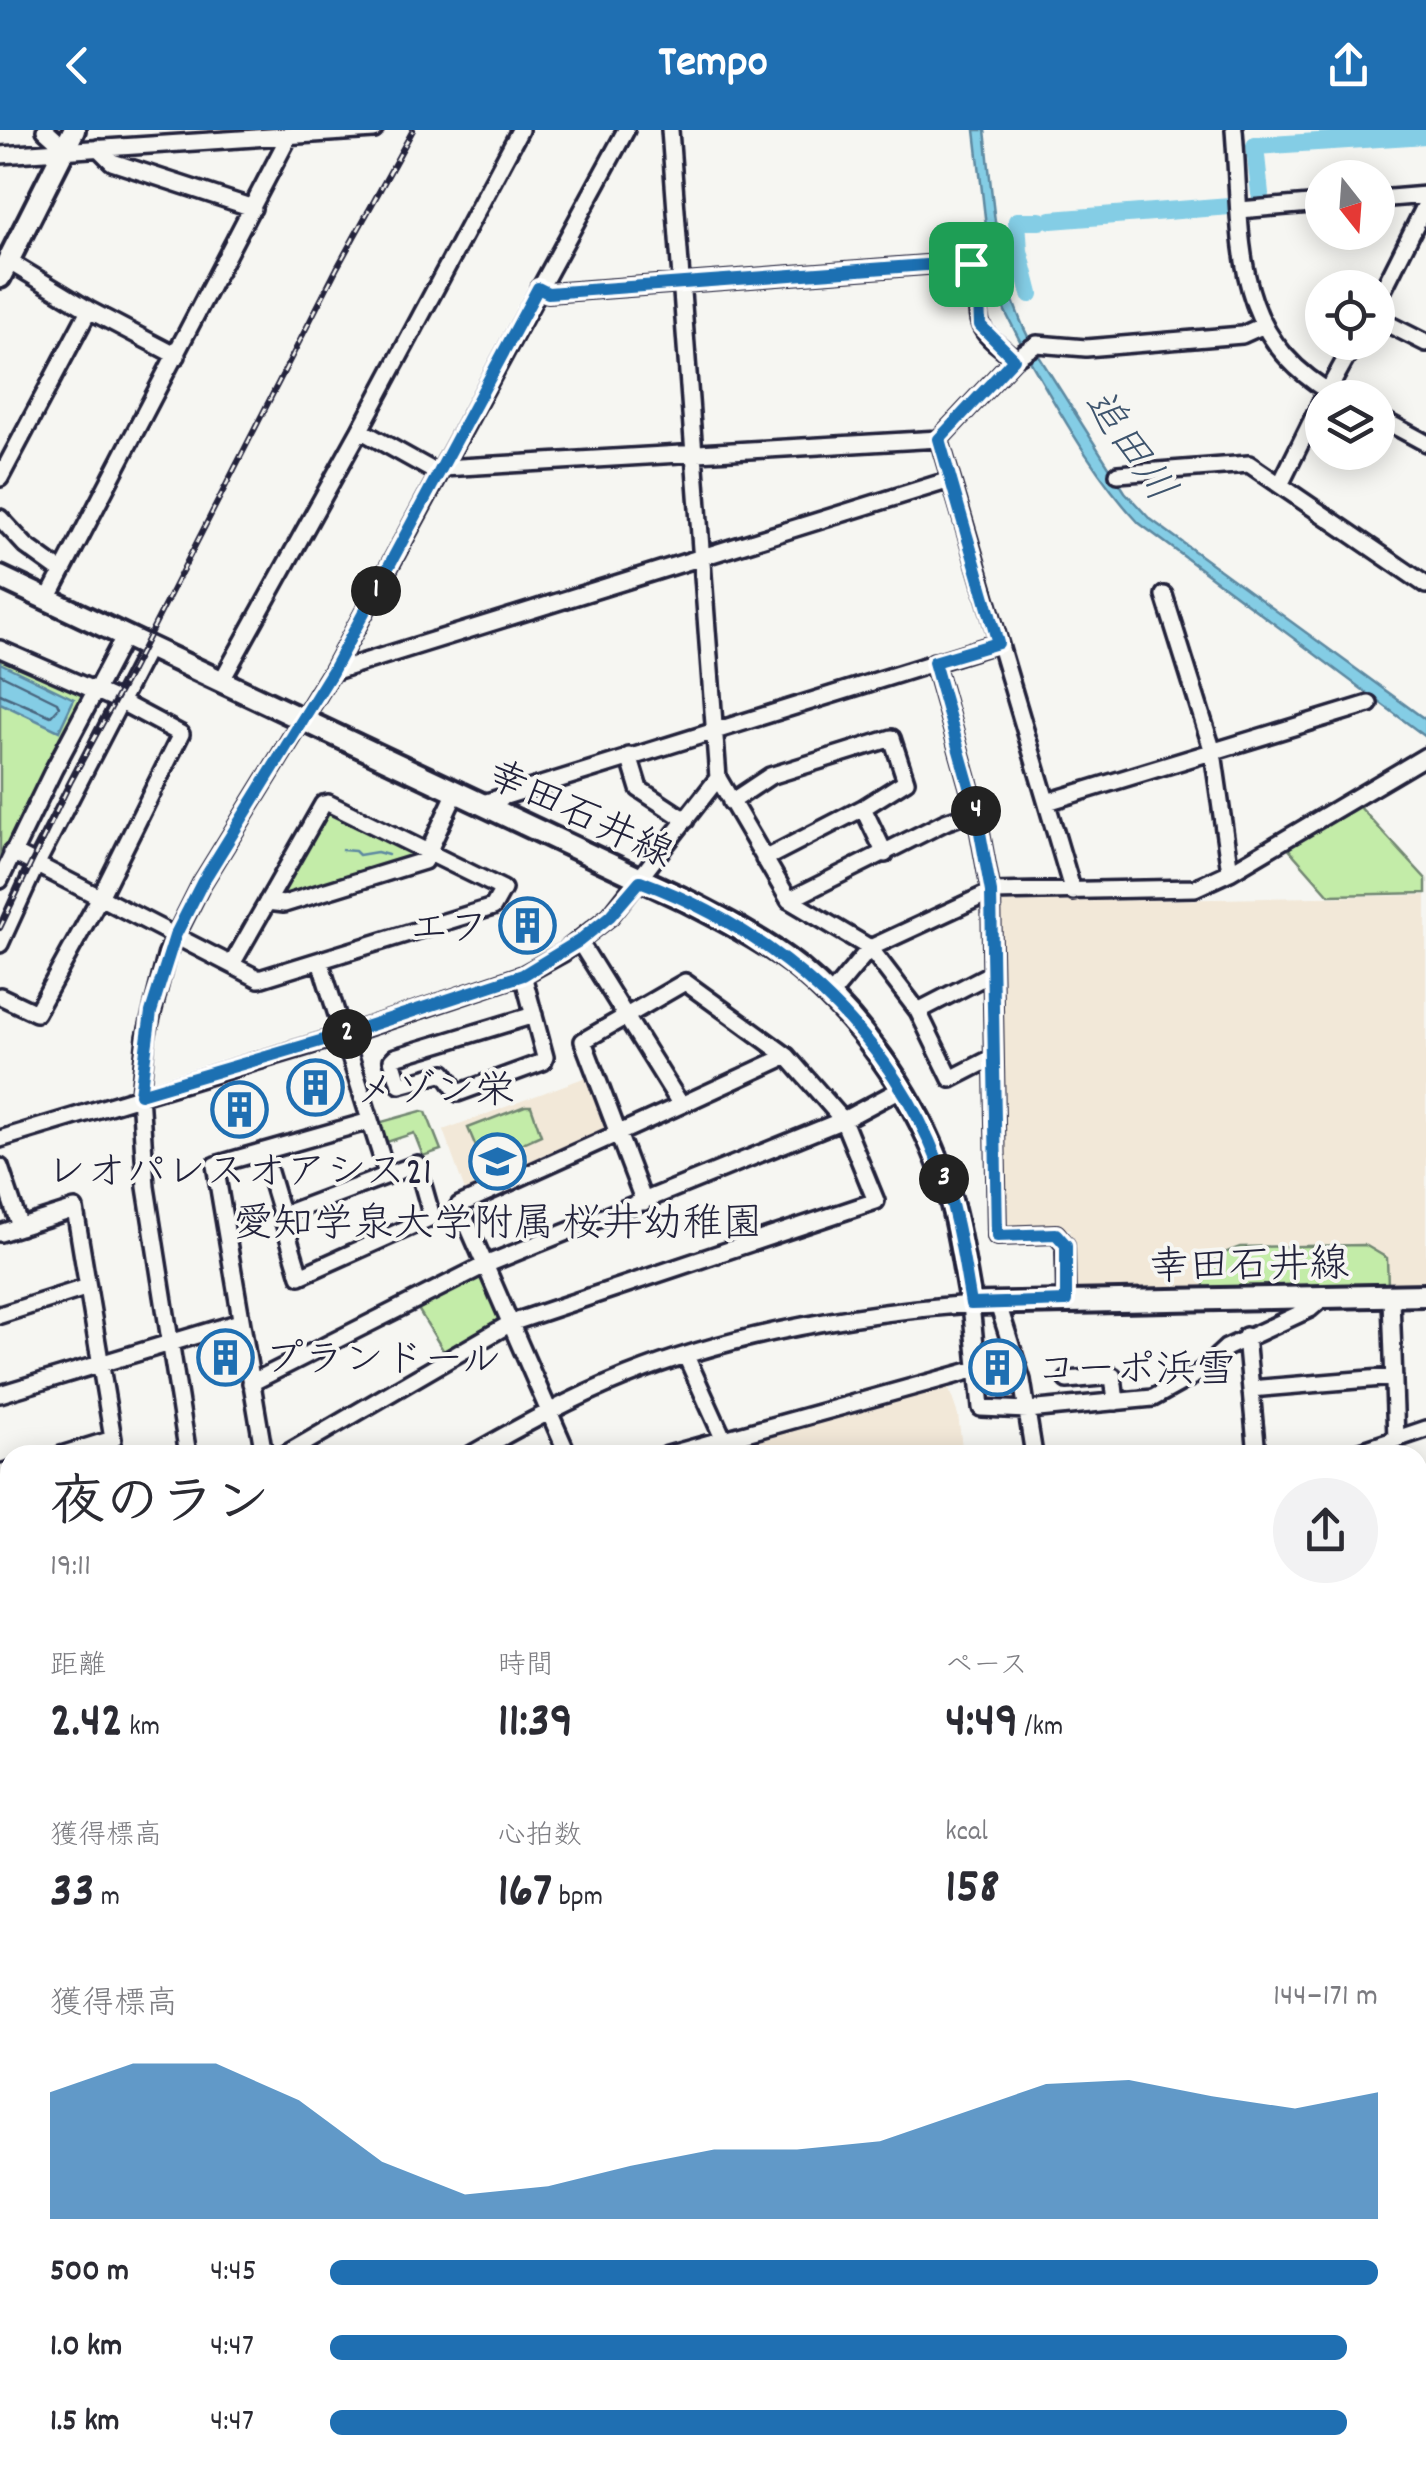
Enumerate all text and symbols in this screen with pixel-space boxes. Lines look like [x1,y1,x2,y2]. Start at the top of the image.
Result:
text: Tempo [658,33,768,97]
icon: back [50,38,105,93]
icon: share [1321,38,1376,93]
north arrow [1305,160,1395,250]
map controls [1305,160,1395,470]
pin [929,222,1014,307]
icon: arrive [944,237,999,292]
button: locate [1305,270,1395,360]
water label: 追田川 [1066,379,1187,517]
button: layers [1305,380,1395,470]
pin: 1 [351,566,401,616]
text: 1 [373,571,379,611]
street label: 幸田石井線 [476,750,681,886]
pin: 4 [951,786,1001,836]
text: 4 [970,791,982,831]
building icon: エフ [498,896,558,956]
place label: エフ [409,904,489,961]
pin: 2 [322,1009,372,1059]
text: 2 [341,1014,353,1054]
building icon: メゾン栄 [286,1058,346,1118]
place label: メゾン栄 [355,1066,515,1123]
building icon: レオパレスオアシス21 [209,1080,269,1140]
school or university icon: 愛知学泉大学附属 桜井幼稚園 [468,1132,528,1192]
place label: レオパレスオアシス21 [46,1147,432,1204]
pin: 3 [919,1154,969,1204]
text: 3 [938,1159,950,1199]
place label: 愛知学泉大学附属 桜井幼稚園 [233,1199,763,1256]
street label: 幸田石井線 [1149,1239,1350,1300]
building icon: プランドール [195,1327,255,1387]
place label: プランドール [264,1335,502,1392]
building icon: コーポ浜雪 [967,1337,1027,1397]
place label: コーポ浜雪 [1036,1345,1236,1402]
text: 夜のラン [50,1468,270,1547]
button: share [1273,1478,1378,1583]
text: 19:11 [50,1545,91,1591]
text: 距離 [50,1648,106,1688]
text: 時間 [498,1648,554,1688]
text: ペース [945,1648,1028,1688]
text: 2.42 [50,1688,123,1760]
text: 11:39 [498,1688,573,1760]
text: 4:49 [945,1688,1018,1760]
text: km [123,1709,160,1749]
text: /km [1018,1709,1063,1749]
text: kcal [945,1814,988,1854]
text: 獲得標高 [50,1818,162,1858]
text: 心拍数 [498,1818,582,1858]
text: 158 [945,1854,999,1926]
text: 33 [50,1858,94,1930]
text: 167 [498,1858,552,1930]
text: m [94,1879,120,1919]
text: bpm [552,1879,603,1919]
text: 144–171 m [1273,1975,1378,2021]
text: 獲得標高 [50,1983,178,2029]
text: 500 m [50,2250,129,2296]
text: 4:45 [210,2250,257,2296]
text: 1.0 km [50,2325,122,2371]
text: 4:47 [210,2325,254,2371]
text: 1.5 km [50,2400,120,2446]
text: 4:47 [210,2400,254,2446]

